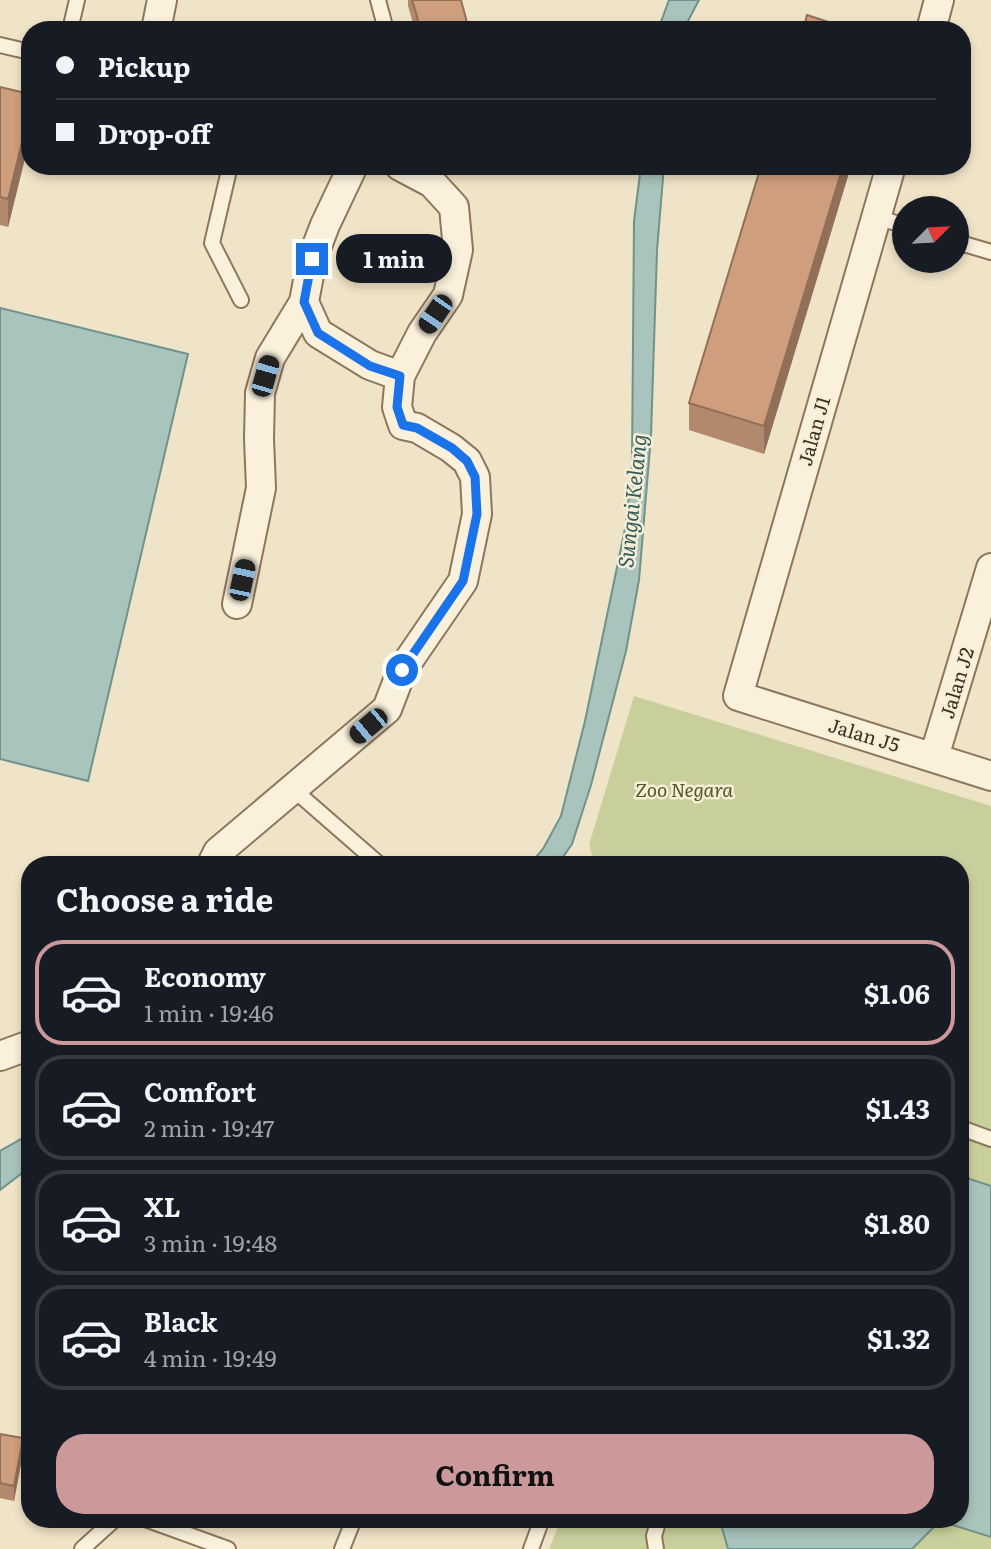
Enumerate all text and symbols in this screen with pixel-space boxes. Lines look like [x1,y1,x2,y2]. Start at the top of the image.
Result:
text: Pickup [98,46,190,85]
text: Drop-off [98,113,211,152]
north arrow [892,196,970,273]
map controls [892,196,969,273]
callout: 1 min [336,234,452,284]
text: 1 min [363,241,425,275]
route end [296,243,328,275]
car [415,291,456,337]
car [250,353,281,399]
street label: Jalan J1 [790,392,836,469]
water label: Sungai Kelang [608,432,653,569]
car [228,557,257,603]
street label: Jalan J2 [932,644,980,722]
route start [386,654,418,686]
car [346,704,391,748]
street label: Jalan J5 [825,710,904,758]
park label: Zoo Negara [635,775,733,803]
text: Choose a ride [56,874,273,922]
text: Economy [144,956,266,995]
icon: car [60,961,123,1024]
text: $1.06 [864,973,930,1012]
text: 1 min · 19:46 [144,995,274,1029]
text: Comfort [144,1071,256,1110]
icon: car [60,1076,123,1139]
text: $1.43 [866,1088,930,1127]
text: 2 min · 19:47 [144,1110,274,1144]
text: XL [144,1186,181,1225]
icon: car [60,1191,123,1254]
text: $1.80 [864,1203,930,1242]
text: 3 min · 19:48 [144,1225,277,1259]
text: Black [144,1301,218,1340]
icon: car [60,1306,123,1369]
text: $1.32 [867,1318,930,1357]
text: 4 min · 19:49 [144,1340,277,1374]
button: Confirm [56,1434,934,1514]

